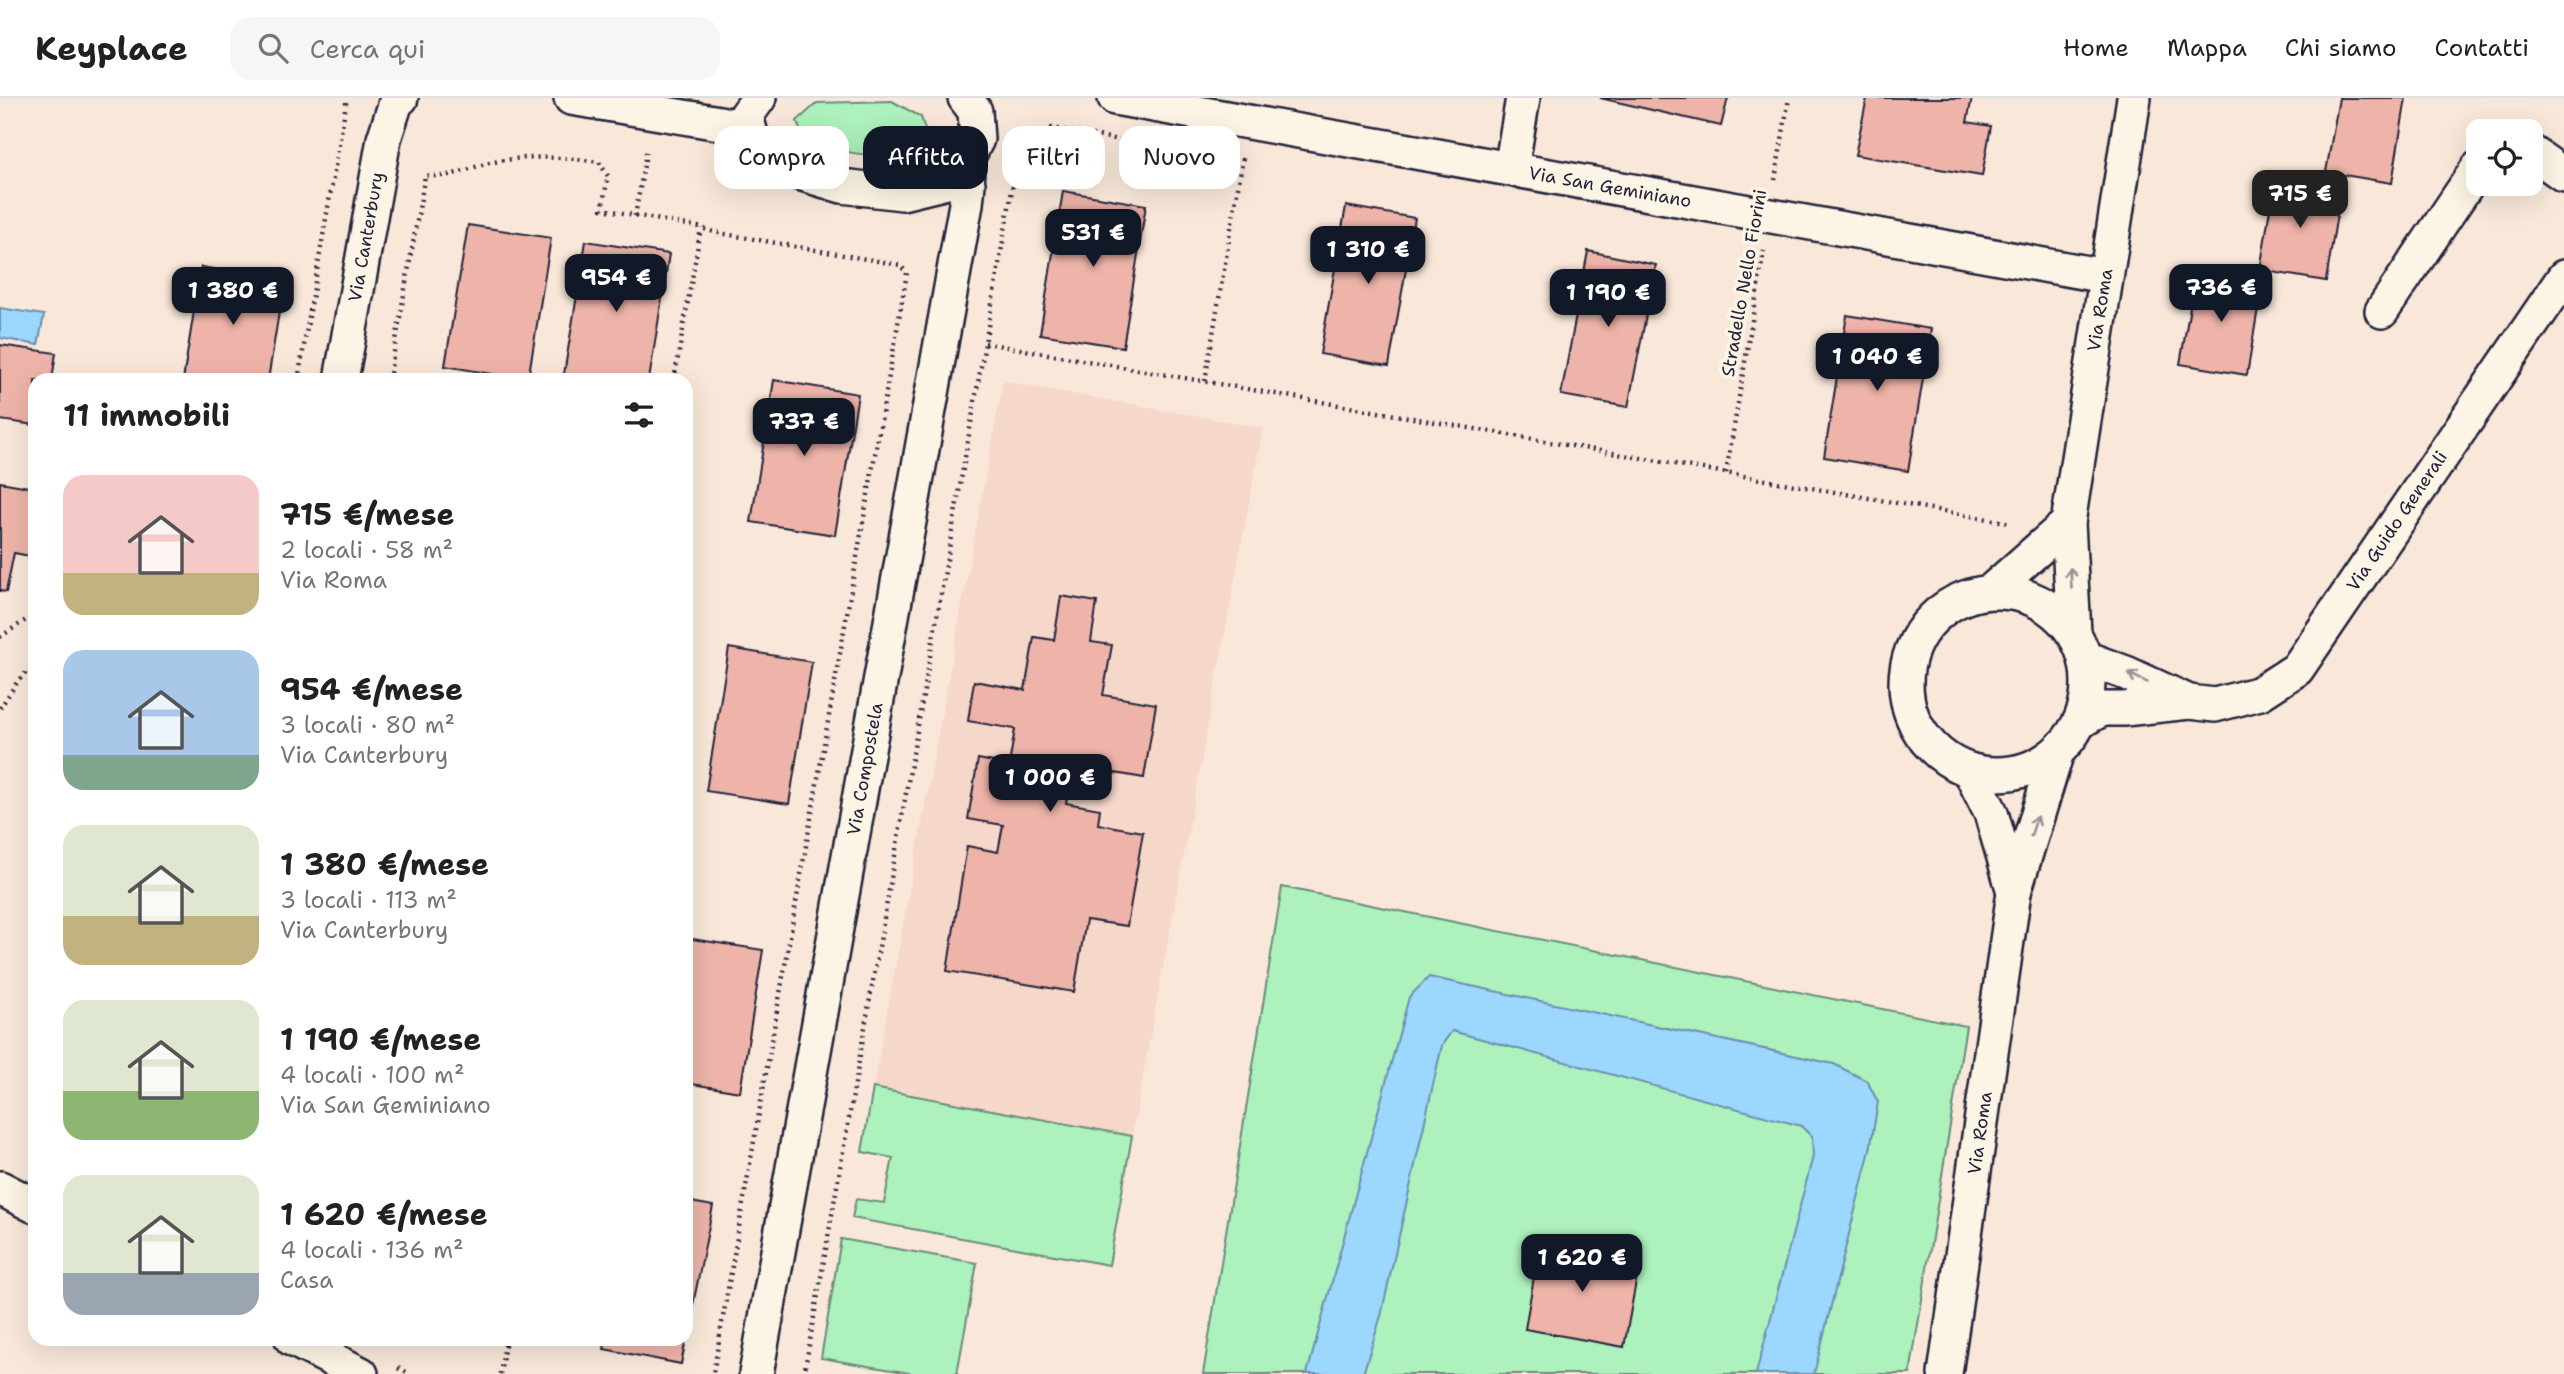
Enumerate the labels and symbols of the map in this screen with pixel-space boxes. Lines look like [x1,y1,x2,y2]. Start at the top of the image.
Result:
street label: Via San Geminiano [1527,161,1693,213]
street label: Via Canterbury [343,170,389,304]
pin: 715 € [2251,170,2349,230]
street label: Stradello Nello Fiorini [1716,187,1772,379]
pin: 531 € [1044,209,1142,269]
pin: 1 310 € [1303,226,1433,286]
pin: 954 € [567,254,665,314]
pin: 736 € [2172,264,2270,324]
street label: Via Roma [2082,267,2118,353]
pin: 1 380 € [168,268,298,327]
pin: 1 190 € [1543,270,1673,329]
pin: 1 040 € [1812,334,1942,393]
pin: 737 € [755,398,853,458]
street label: Via Guido Generali [2341,446,2453,596]
one-way arrow [2064,567,2077,590]
one-way arrow [2128,671,2149,684]
street label: Via Compostela [841,701,889,837]
pin: 1 000 € [985,754,1115,814]
one-way arrow [2029,816,2041,838]
street label: Via Roma [1962,1090,1998,1176]
pin: 1 620 € [1517,1234,1647,1294]

